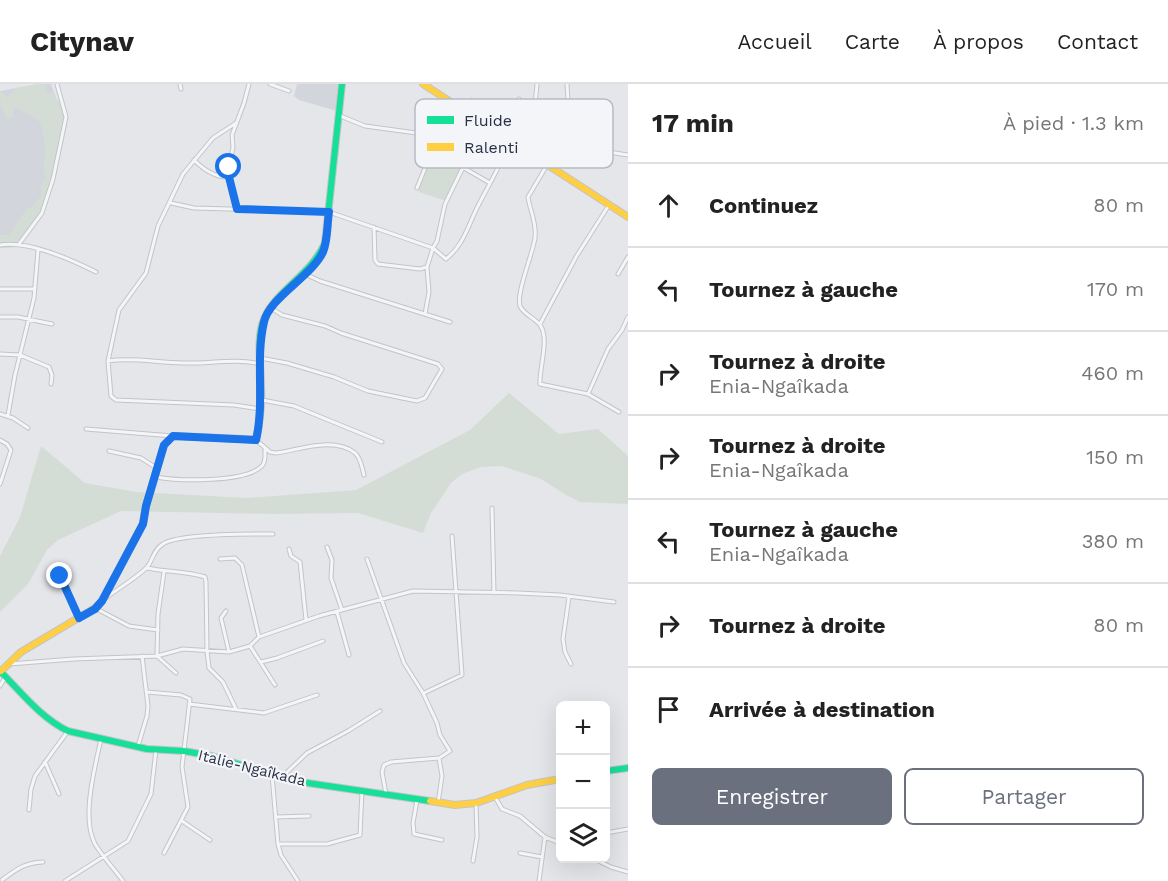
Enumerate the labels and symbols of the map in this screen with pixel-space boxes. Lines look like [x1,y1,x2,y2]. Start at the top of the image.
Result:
legend [415,99,613,168]
text: Fluide [464,111,512,130]
text: Ralenti [464,138,519,157]
route start [215,153,241,179]
route end [46,562,72,588]
street label: Italie-Ngaîkada [196,746,308,790]

